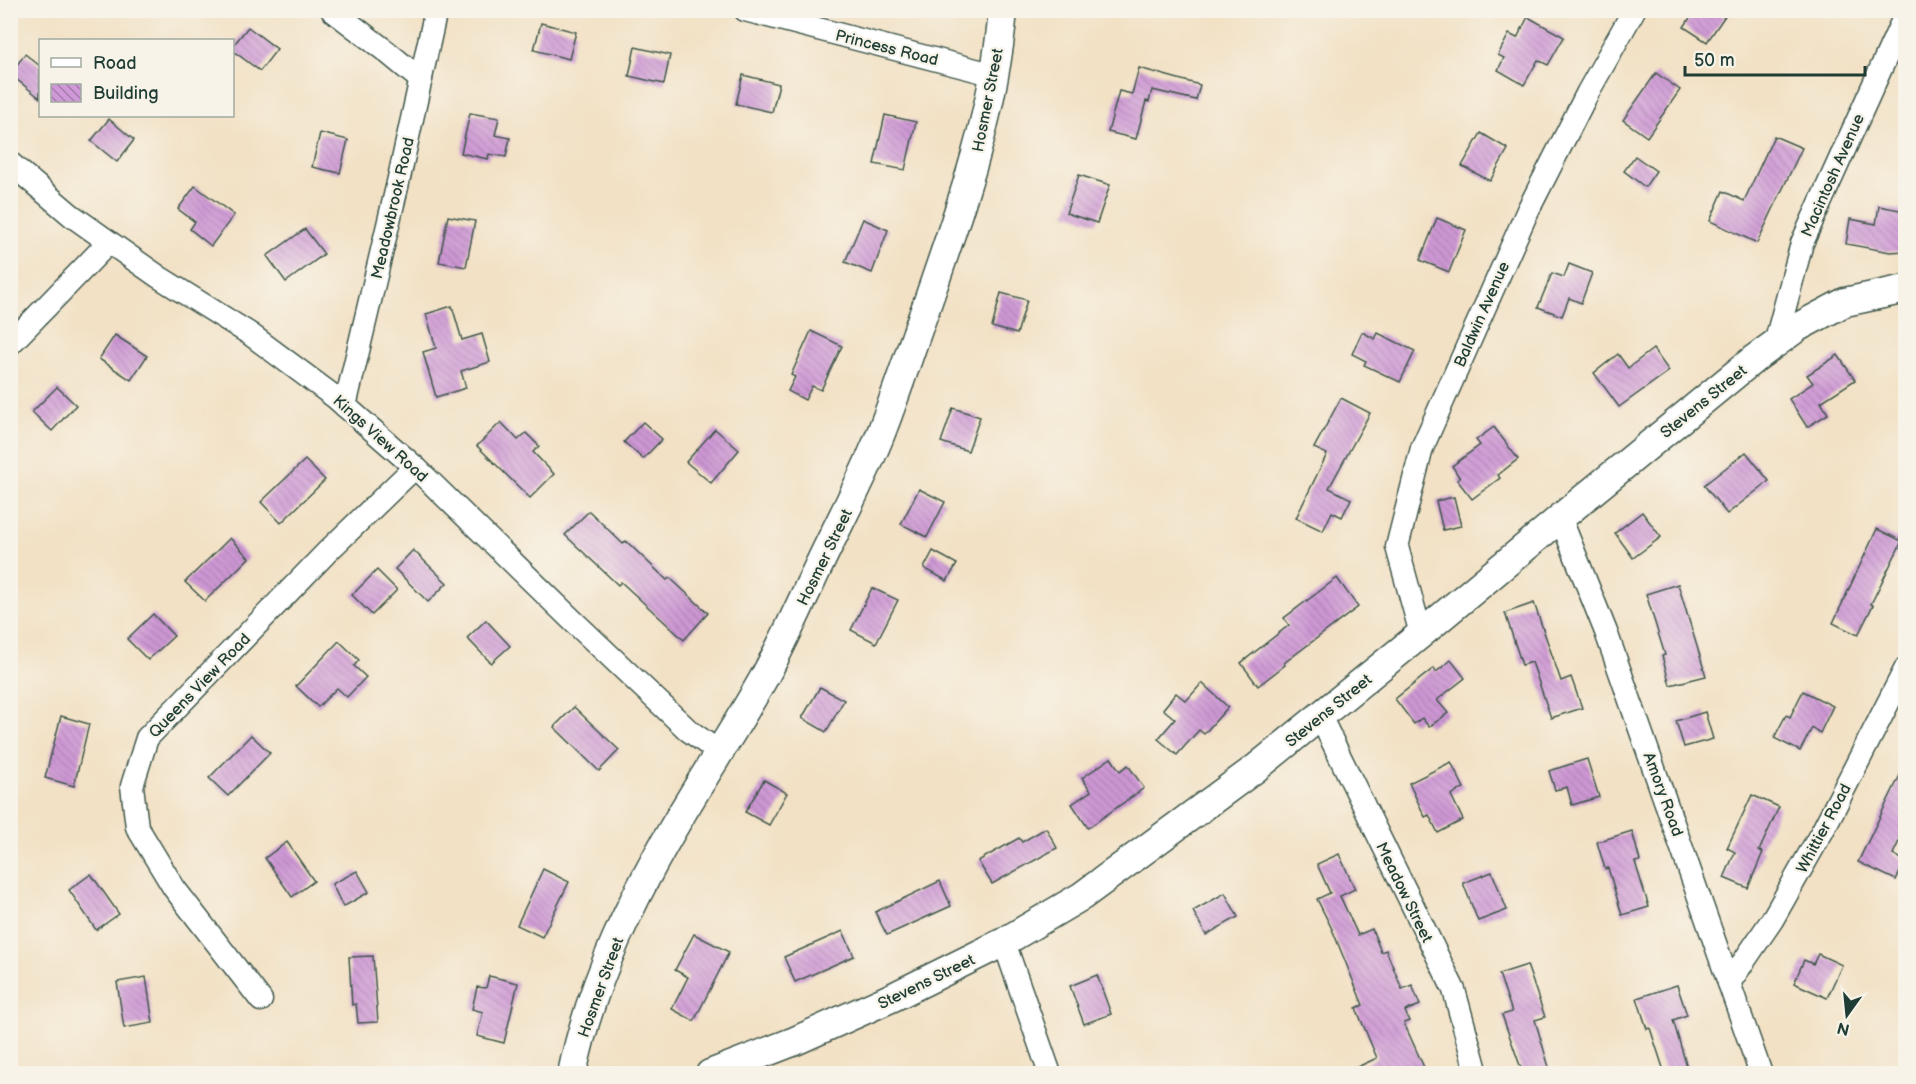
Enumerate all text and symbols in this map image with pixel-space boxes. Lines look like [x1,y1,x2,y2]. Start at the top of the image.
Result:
street label: Princess Road [833,26,940,70]
legend [39,39,234,117]
scale bar [1685,39,1865,77]
street label: Hosmer Street [969,47,1008,154]
text: 50 m [1694,50,1735,71]
text: Road [93,53,137,74]
text: Building [93,83,159,104]
street label: Macintosh Avenue [1798,111,1869,240]
street label: Meadowbrook Road [368,136,419,281]
street label: Baldwin Avenue [1451,258,1514,370]
street label: Stevens Street [1657,362,1751,443]
street label: Kings View Road [329,392,431,487]
street label: Hosmer Street [794,506,857,609]
street label: Queens View Road [145,630,255,742]
street label: Stevens Street [1282,671,1376,752]
street label: Amory Road [1639,750,1687,839]
street label: Whittier Road [1793,781,1856,877]
street label: Meadow Street [1371,839,1436,946]
street label: Hosmer Street [575,935,628,1040]
street label: Stevens Street [875,951,978,1014]
north arrow [1817,985,1877,1045]
text: N [1835,1017,1852,1039]

